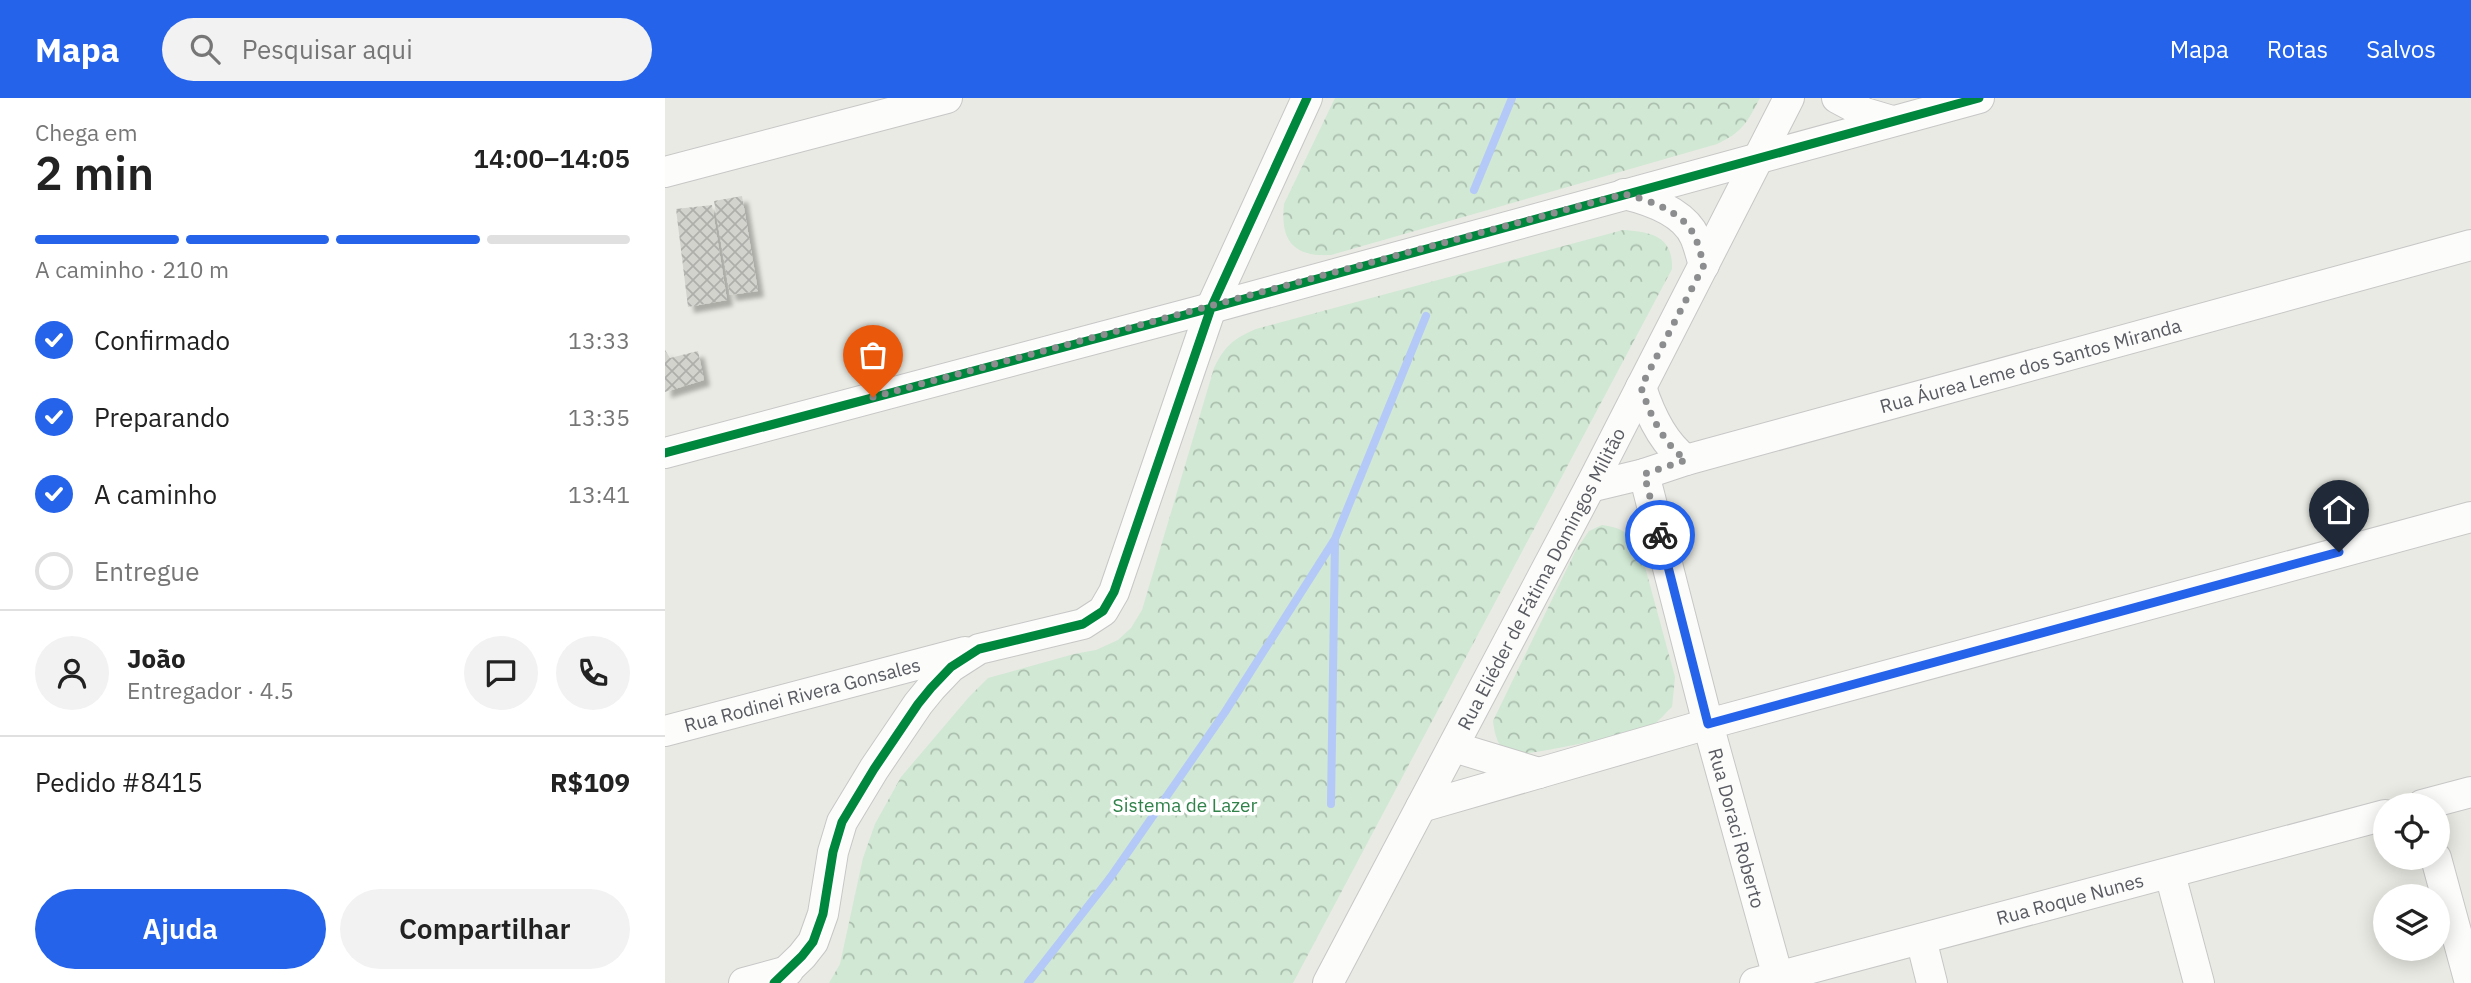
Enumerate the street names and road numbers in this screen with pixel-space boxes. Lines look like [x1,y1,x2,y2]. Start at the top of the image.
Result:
street label: Rua Áurea Leme dos Santos Miranda [1877,313,2184,418]
street label: Rua Eliéder de Fátima Domingos Militão [1452,424,1630,734]
street label: Rua Rodinei Rivera Gonsales [682,652,923,737]
street label: Rua Doraci Roberto [1703,745,1770,911]
street label: Rua Roque Nunes [1994,868,2146,930]

